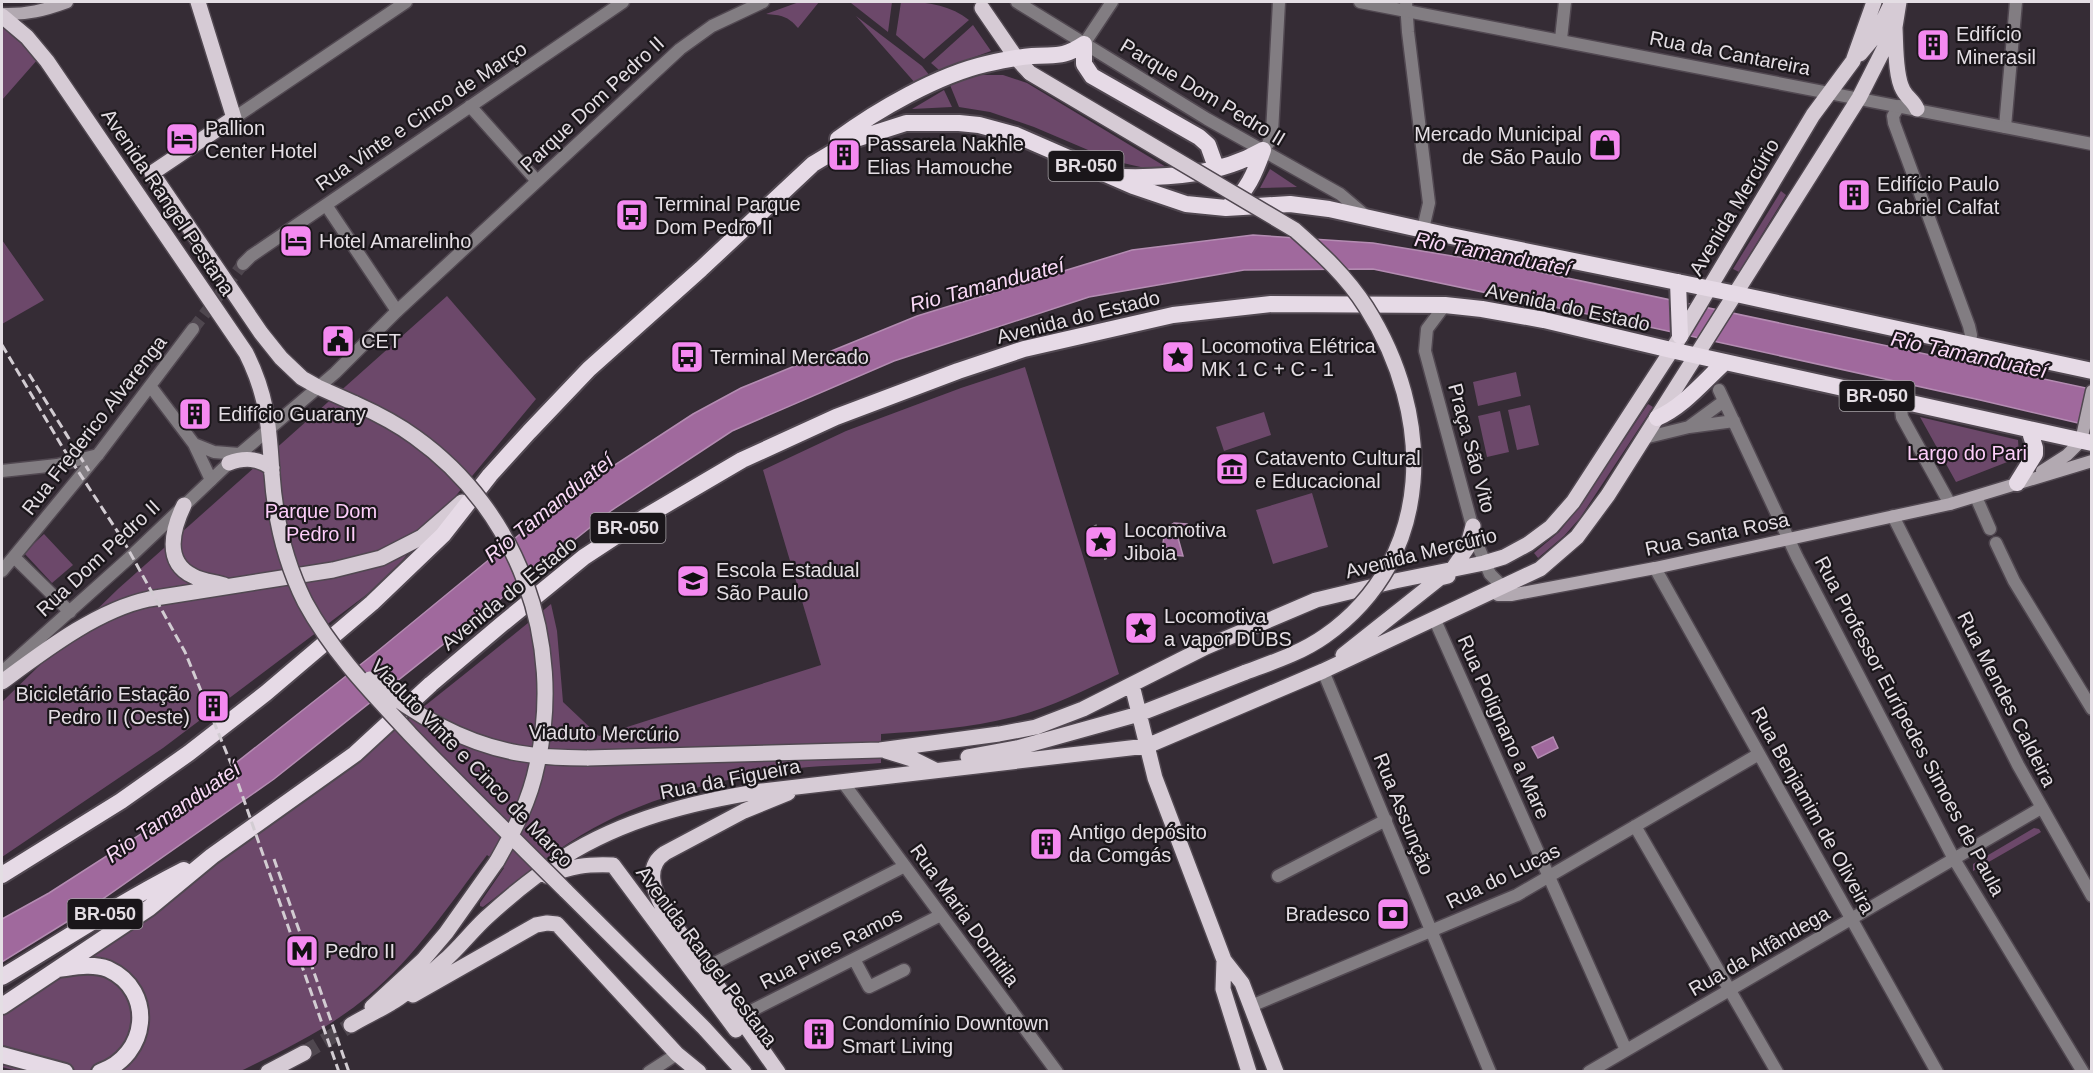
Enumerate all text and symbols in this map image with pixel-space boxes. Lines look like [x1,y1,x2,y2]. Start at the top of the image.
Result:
place label: Edifício Minerasil [1956,23,2036,68]
street label: Rua da Cantareira [1648,27,1813,80]
building icon: Edifício Minerasil [1915,27,1951,63]
street label: Parque Dom Pedro II [516,32,668,176]
street label: Parque Dom Pedro II [1117,34,1289,150]
street label: Rua Vinte e Cinco de Março [311,37,531,195]
street label: Avenida Rangel Pestana [97,105,239,300]
place label: Pallion Center Hotel [205,117,317,162]
hotel icon: Pallion Center Hotel [164,121,200,157]
place label: Mercado Municipal de São Paulo [1414,123,1582,168]
shop icon: Mercado Municipal de São Paulo [1587,127,1623,163]
place label: Passarela Nakhle Elias Hamouche [867,133,1024,178]
street label: Avenida Mercúrio [1685,135,1783,279]
building icon: Passarela Nakhle Elias Hamouche [826,137,862,173]
road number: BR-050 [1048,151,1124,181]
place label: Edifício Paulo Gabriel Calfat [1877,173,2000,218]
building icon: Edifício Paulo Gabriel Calfat [1836,177,1872,213]
place label: Terminal Parque Dom Pedro II [655,193,801,238]
bus stop icon: Terminal Parque Dom Pedro II [614,197,650,233]
hotel icon: Hotel Amarelinho [278,223,314,259]
water label: Rio Tamanduateí [1413,227,1576,280]
place label: Hotel Amarelinho [319,230,471,252]
water label: Rio Tamanduateí [907,252,1069,316]
street label: Avenida do Estado [1484,279,1652,335]
street label: Avenida do Estado [994,286,1162,348]
public building icon: CET [320,323,356,359]
water label: Rio Tamanduateí [1889,327,2051,383]
street label: Rua Frederico Alvarenga [17,330,171,519]
place label: CET [361,330,401,352]
place label: Locomotiva Elétrica MK 1 C + C - 1 [1201,335,1376,380]
bus stop icon: Terminal Mercado [669,339,705,375]
place icon: Locomotiva Elétrica MK 1 C + C - 1 [1160,339,1196,375]
place label: Terminal Mercado [710,346,869,368]
street label: Praça São Vito [1444,381,1500,515]
road number: BR-050 [1840,381,1914,411]
building icon: Edifício Guarany [177,396,213,432]
place label: Edifício Guarany [218,403,366,425]
park label: Largo do Pari [1907,442,2027,464]
water label: Rio Tamanduateí [480,447,619,567]
place label: Catavento Cultural e Educacional [1255,447,1421,492]
museum icon: Catavento Cultural e Educacional [1214,451,1250,487]
street label: Rua Dom Pedro II [32,495,164,621]
park label: Parque Dom Pedro II [265,500,377,545]
street label: Rua Santa Rosa [1643,508,1792,560]
road number: BR-050 [590,513,666,543]
place label: Locomotiva Jiboia [1124,519,1227,564]
place icon: Locomotiva Jiboia [1083,524,1119,560]
street label: Avenida Mercúrio [1343,524,1499,582]
street label: Avenida do Estado [437,532,581,654]
street label: Rua Professor Eurípedes Simoes de Paula [1811,552,2010,900]
place label: Escola Estadual São Paulo [716,559,859,604]
school or university icon: Escola Estadual São Paulo [675,563,711,599]
place label: Locomotiva a vapor DÜBS [1164,605,1292,650]
street label: Rua Mendes Caldeira [1953,608,2061,791]
place icon: Locomotiva a vapor DÜBS [1123,610,1159,646]
street label: Rua Polignano a Mare [1453,632,1555,822]
street label: Viaduto Vinte e Cinco de Março [367,654,577,872]
place label: Bicicletário Estação Pedro II (Oeste) [15,683,190,728]
building icon: Bicicletário Estação Pedro II (Oeste) [195,688,231,724]
street label: Rua Benjamim de Oliveira [1747,703,1879,918]
street label: Viaduto Mercúrio [528,721,680,745]
street label: Rua Assunção [1370,750,1438,878]
street label: Rua da Figueira [658,754,803,803]
water label: Rio Tamanduateí [101,755,246,867]
place label: Antigo depósito da Comgás [1069,821,1207,866]
building icon: Antigo depósito da Comgás [1028,826,1064,862]
street label: Rua do Lucas [1443,839,1563,913]
street label: Rua Maria Domitila [906,840,1024,991]
street label: Avenida Rangel Pestana [632,862,782,1051]
bank icon: Bradesco [1375,896,1411,932]
road number: BR-050 [68,899,142,929]
street label: Rua da Alfândega [1685,901,1834,1000]
street label: Rua Pires Ramos [756,903,906,993]
place label: Bradesco [1286,903,1370,925]
metro station icon: Pedro II [284,933,320,969]
place label: Pedro II [325,940,395,962]
place label: Condomínio Downtown Smart Living [842,1012,1049,1057]
building icon: Condomínio Downtown Smart Living [801,1016,837,1052]

